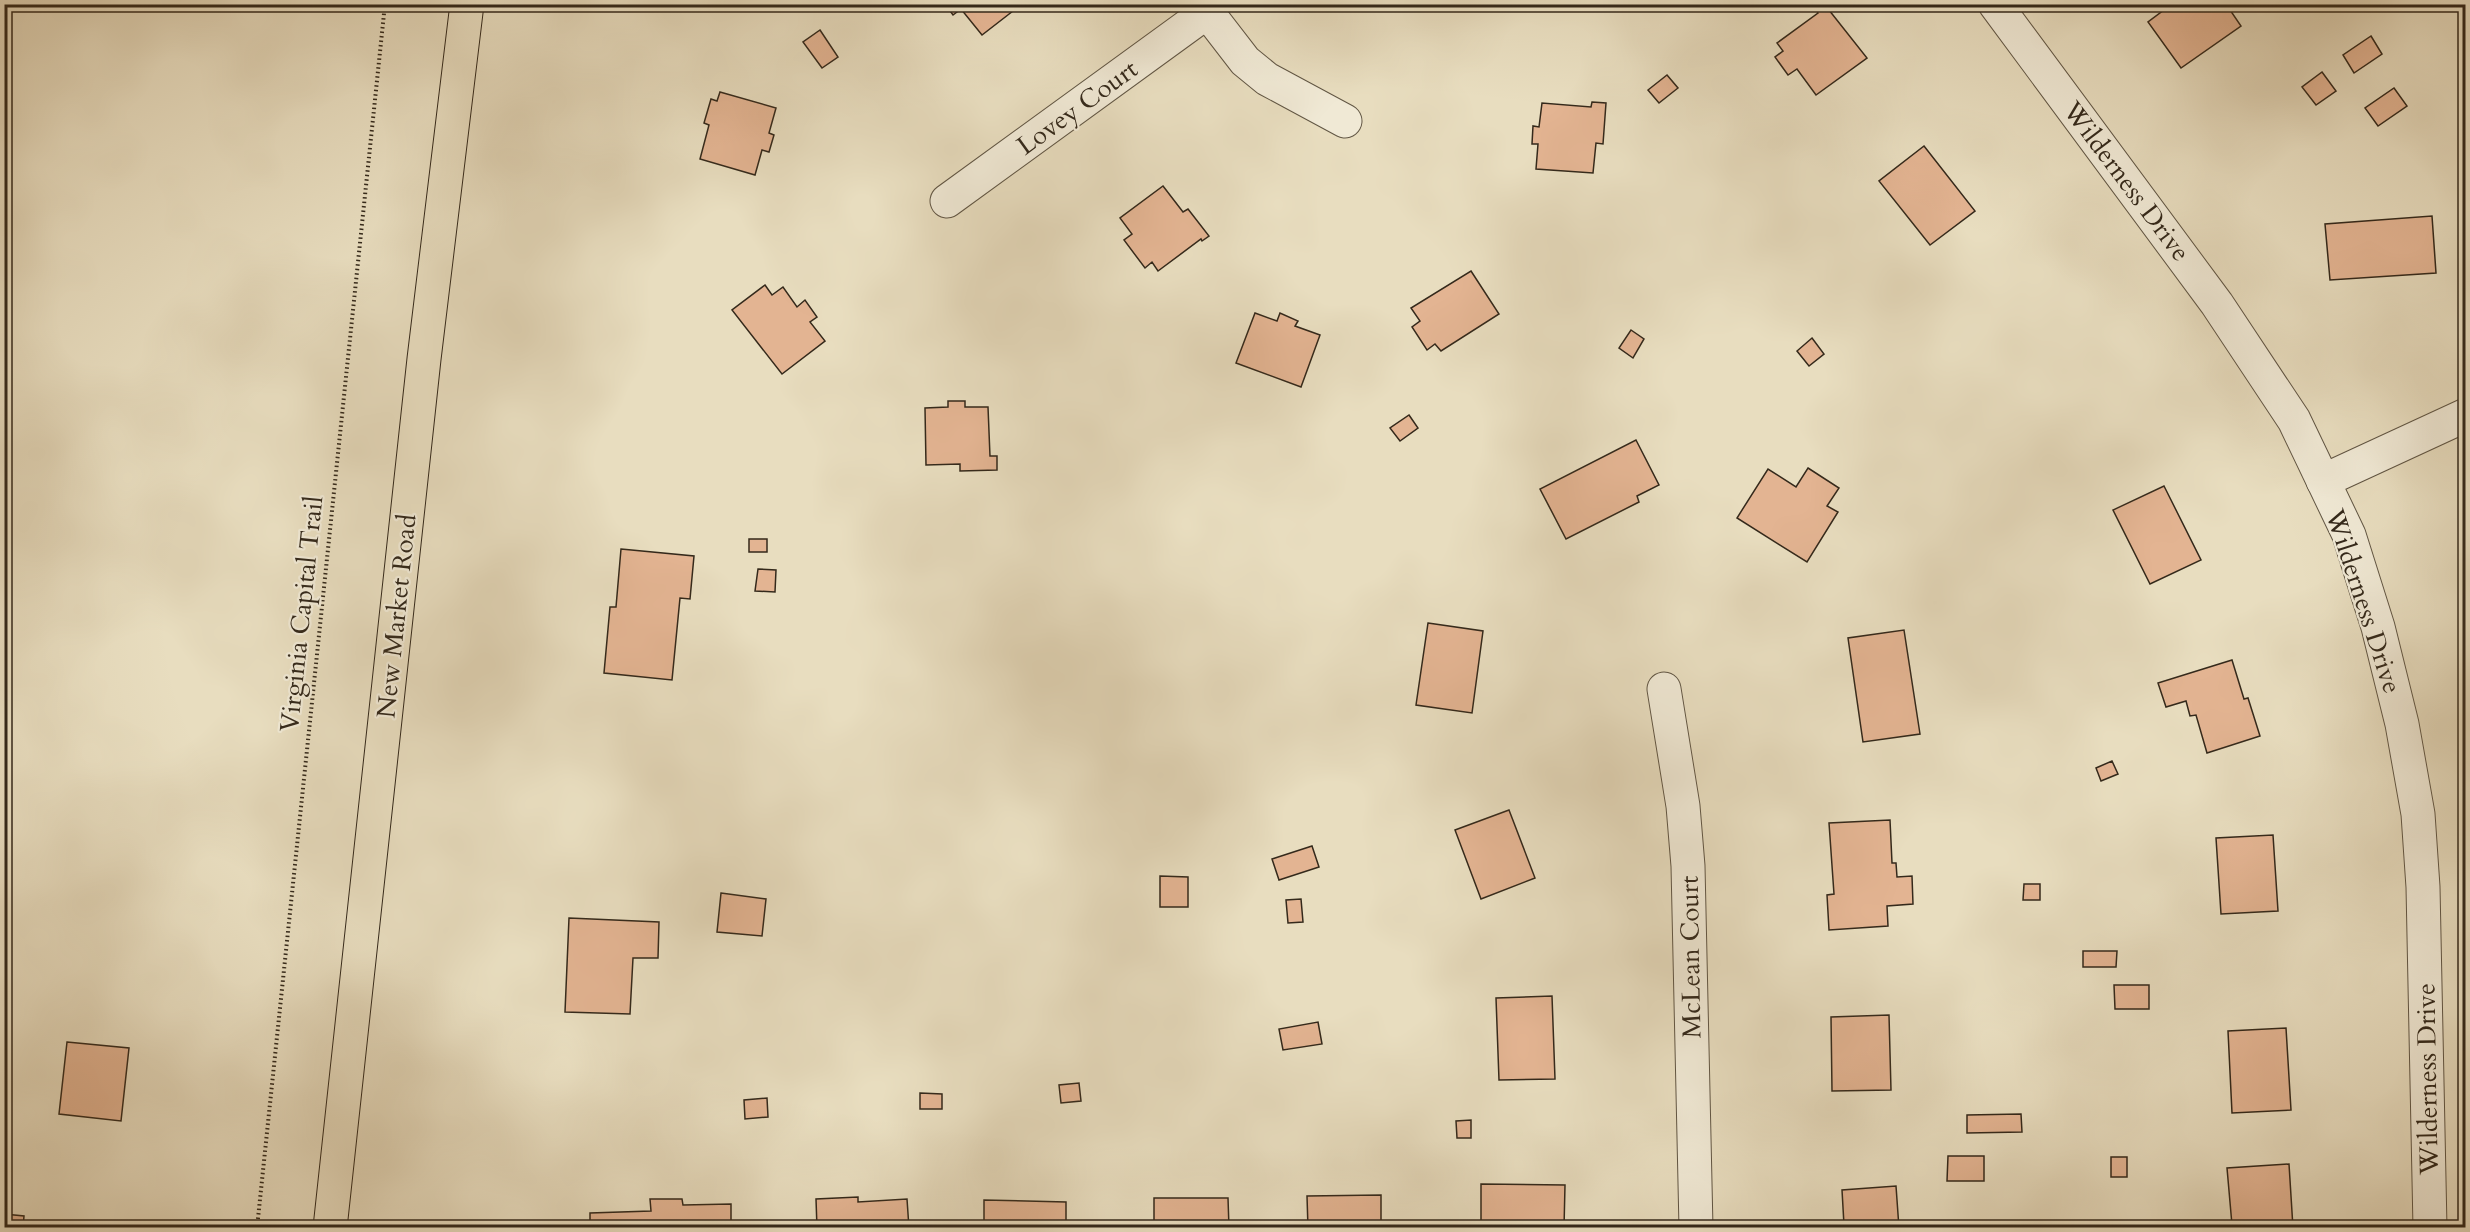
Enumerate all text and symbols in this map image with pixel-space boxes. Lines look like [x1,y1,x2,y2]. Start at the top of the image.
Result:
street label: Lovey Court [1010,52,1145,163]
street label: Wilderness Drive [2054,93,2198,268]
street label: Virginia Capital Trail [272,494,331,734]
street label: Wilderness Drive [2317,504,2410,698]
street label: New Market Road [368,512,425,720]
street label: McLean Court [1672,875,1709,1039]
street label: Wilderness Drive [2408,983,2447,1176]

